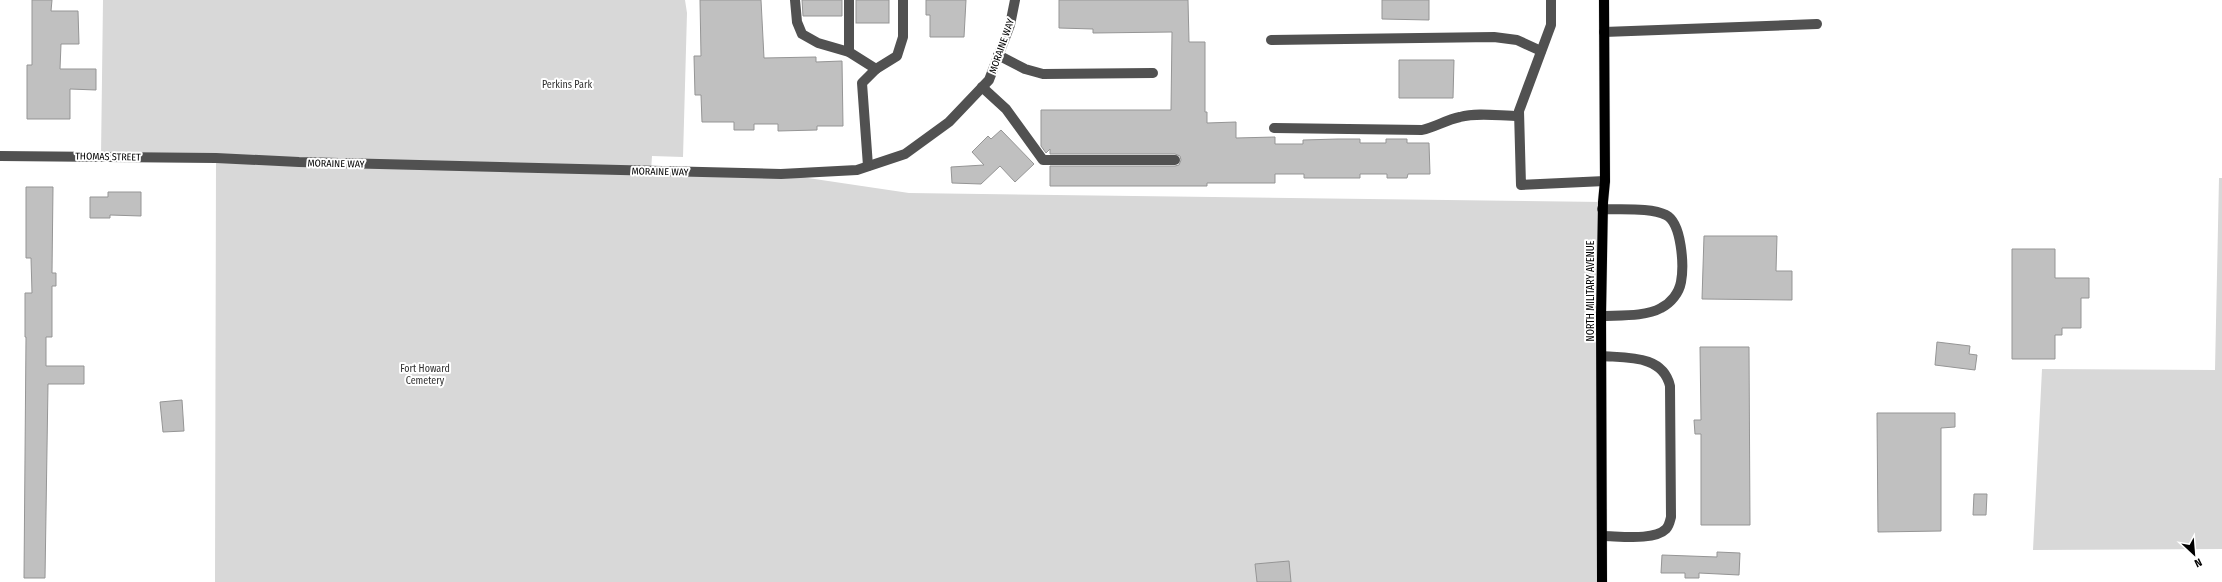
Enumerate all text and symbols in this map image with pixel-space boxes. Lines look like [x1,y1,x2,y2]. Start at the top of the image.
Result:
street label: MORAINE WAY [987,17,1017,75]
park label: Perkins Park [542,79,592,91]
street label: THOMAS STREET [75,150,141,164]
street label: MORAINE WAY [307,158,365,170]
street label: MORAINE WAY [631,166,689,178]
street label: NORTH MILITARY AVENUE [1585,240,1597,341]
park label: Fort Howard Cemetery [400,363,450,387]
north arrow [2174,534,2214,574]
text: N [2192,555,2204,570]

